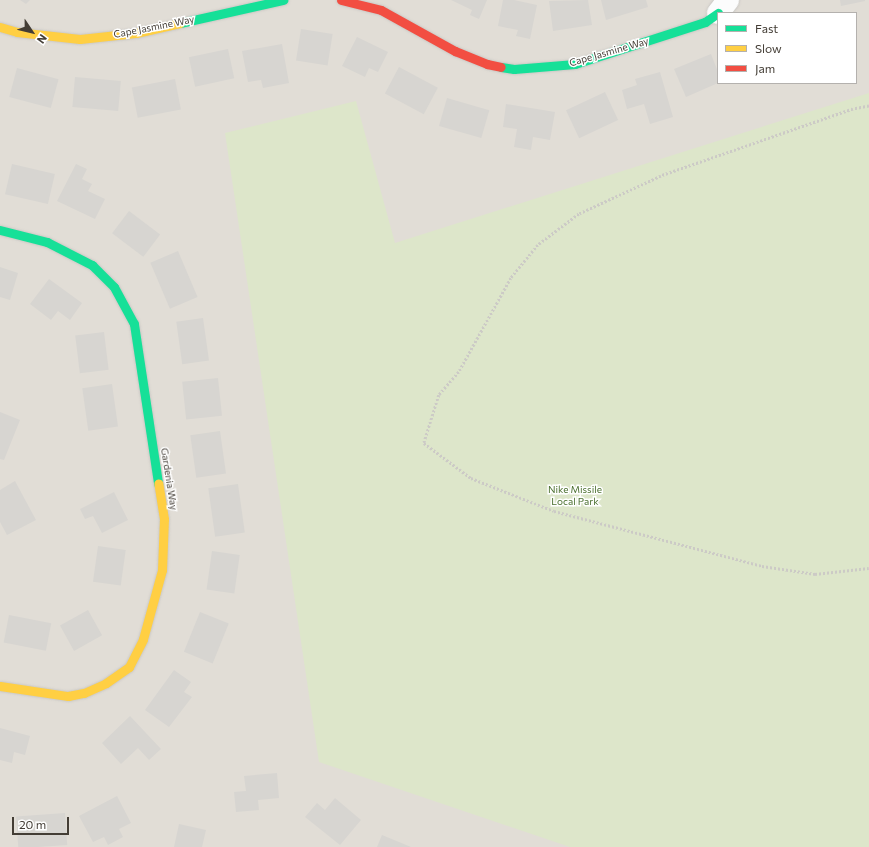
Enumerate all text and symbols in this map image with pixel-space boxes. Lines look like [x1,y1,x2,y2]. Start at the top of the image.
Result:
north arrow [12,12,52,52]
legend [717,12,857,84]
street label: Cape Jasmine Way [113,13,195,41]
text: Fast [755,21,778,35]
text: N [35,32,50,46]
street label: Cape Jasmine Way [568,35,650,69]
text: Slow [755,41,782,55]
text: Jam [755,61,775,75]
street label: Gardenia Way [158,447,180,511]
park label: Nike Missile Local Park [548,483,602,506]
scale bar [14,809,71,835]
text: 20 m [19,817,46,831]

